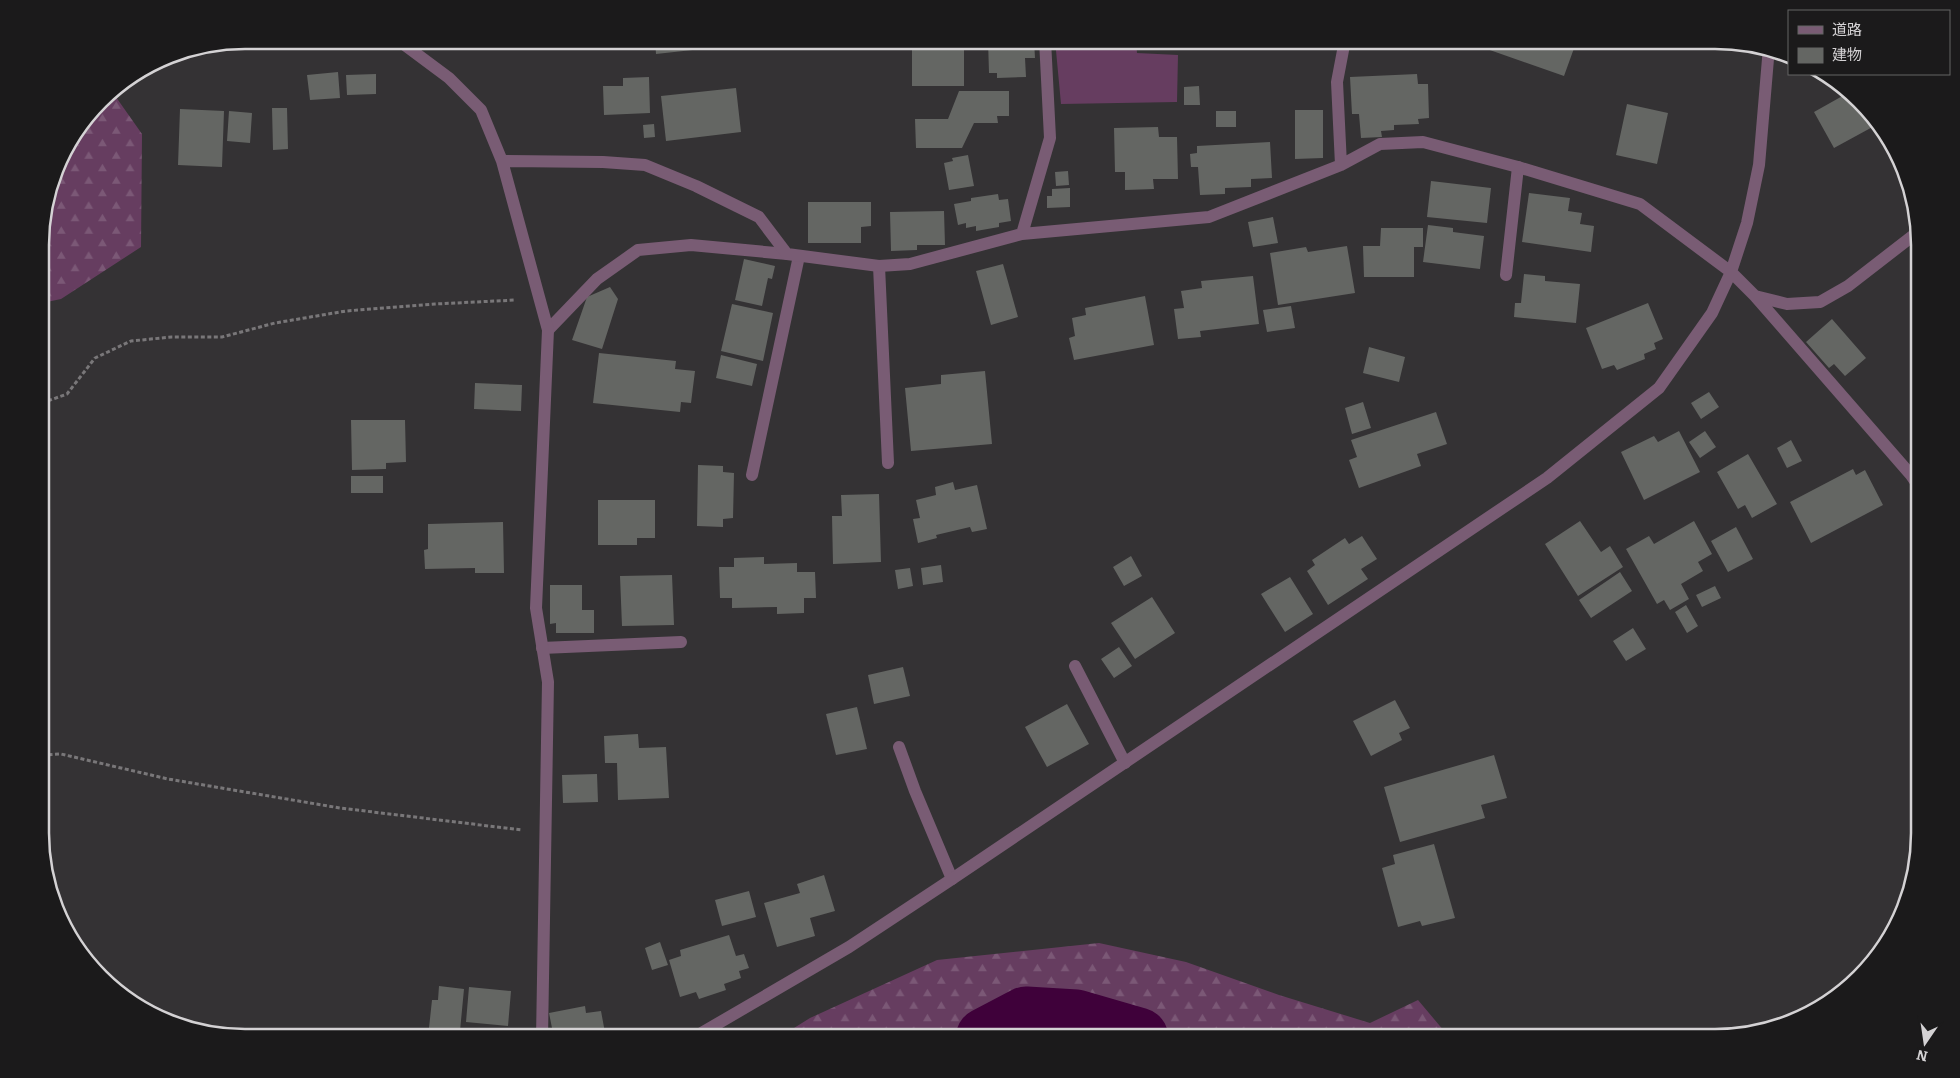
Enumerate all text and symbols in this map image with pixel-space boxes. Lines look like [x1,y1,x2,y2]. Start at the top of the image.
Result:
legend [1788,10,1950,75]
text: 道路 [1832,21,1862,39]
text: 建物 [1832,46,1862,64]
north arrow [1900,1018,1950,1068]
text: N [1915,1046,1929,1065]

